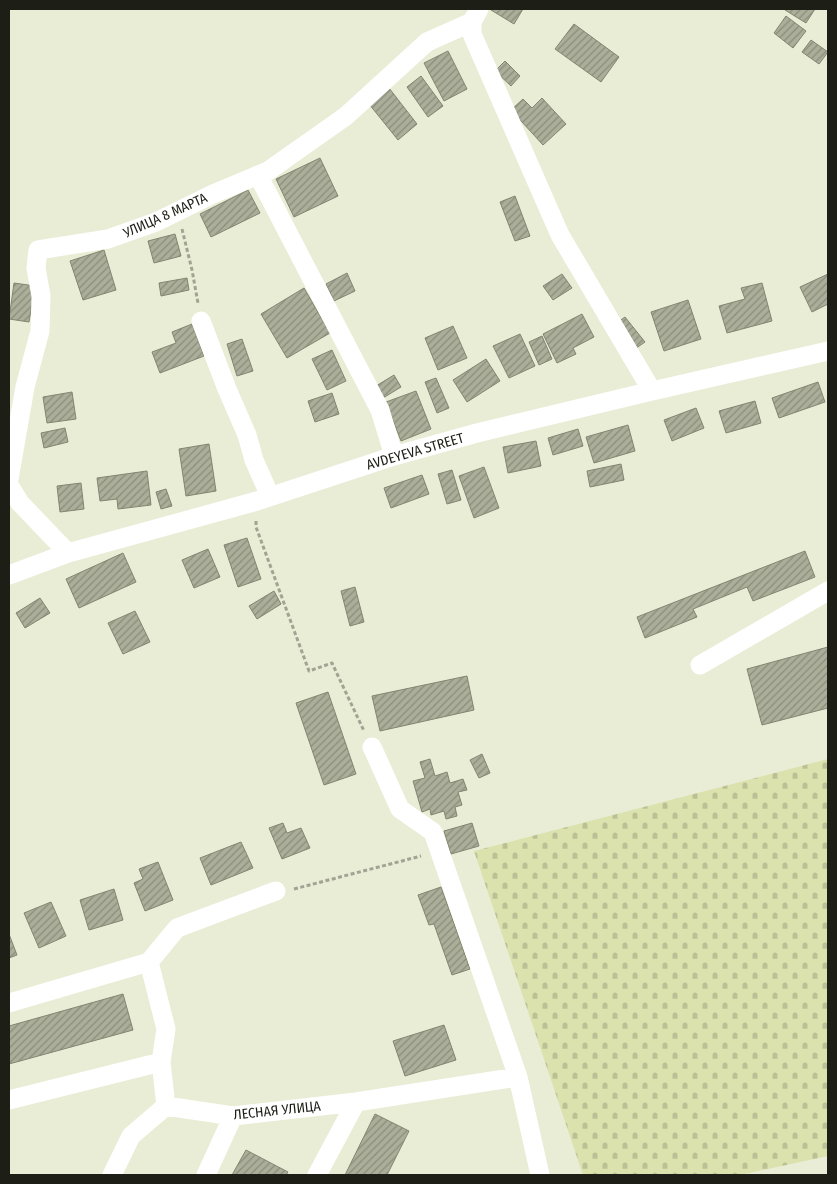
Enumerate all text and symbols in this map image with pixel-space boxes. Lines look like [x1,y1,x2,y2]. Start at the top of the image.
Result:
street label: УЛИЦА 8 МАРТА [120,189,210,242]
street label: AVDEYEVA STREET [365,429,466,473]
street label: ЛЕСНАЯ УЛИЦА [233,1097,322,1124]

